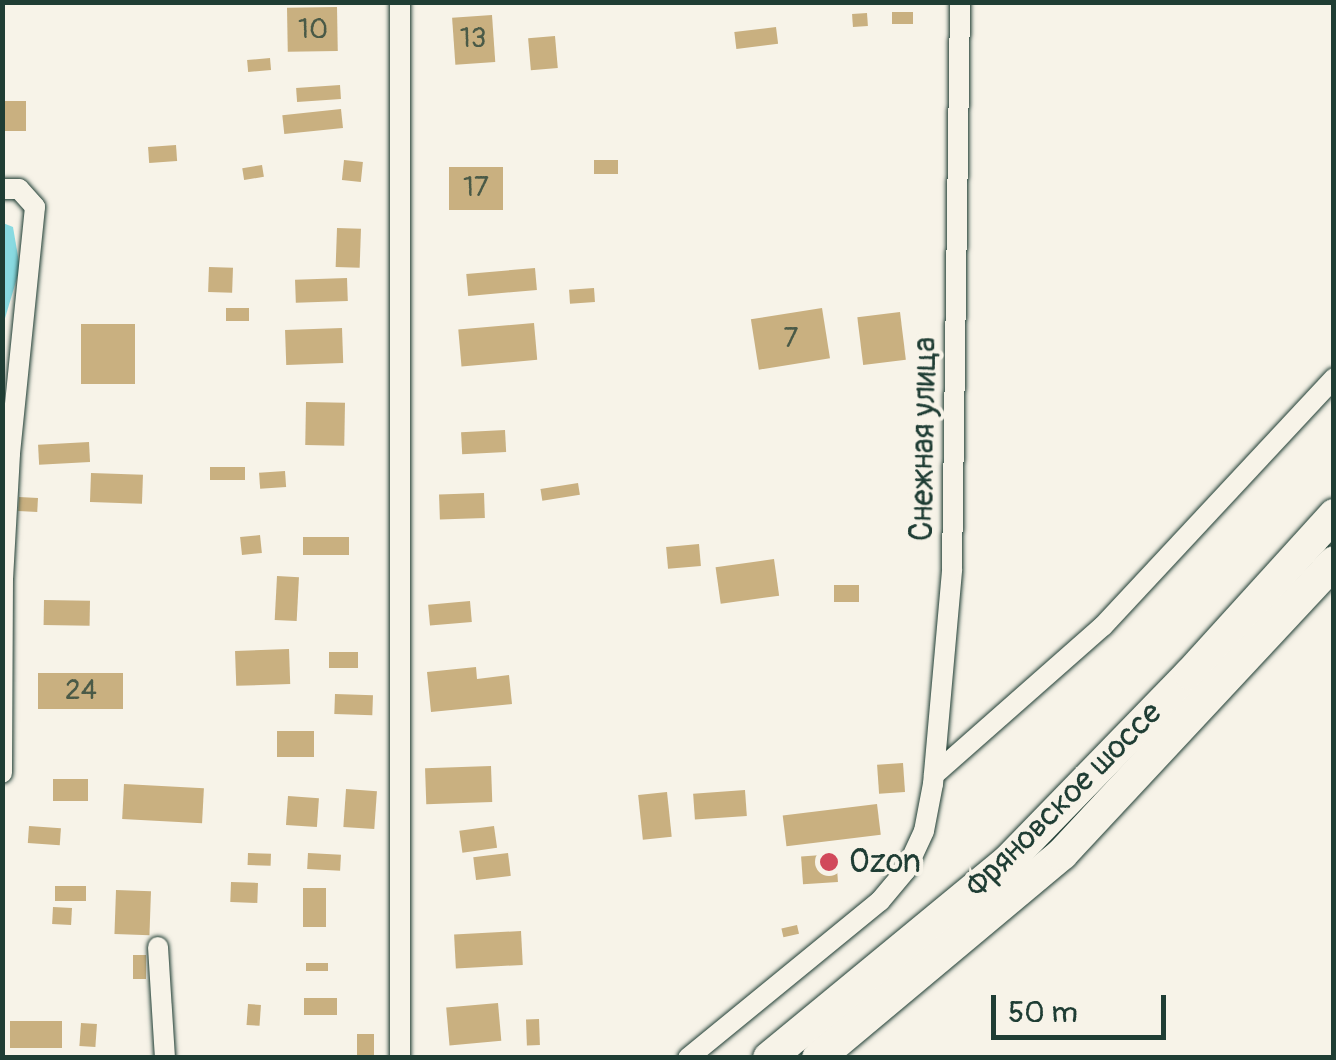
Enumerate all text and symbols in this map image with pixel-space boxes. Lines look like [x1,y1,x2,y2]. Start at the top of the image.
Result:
house number: 10 [298,13,328,47]
house number: 13 [460,22,486,56]
house number: 17 [463,171,489,205]
house number: 7 [784,322,798,356]
street label: Снежная улица [903,336,945,542]
house number: 24 [65,674,97,708]
street label: Фряновское шоссе [958,694,1170,906]
place label: Ozon [849,843,921,881]
marker: Ozon [818,851,840,873]
scale bar [996,975,1171,1037]
text: 50 m [1008,994,1078,1031]

